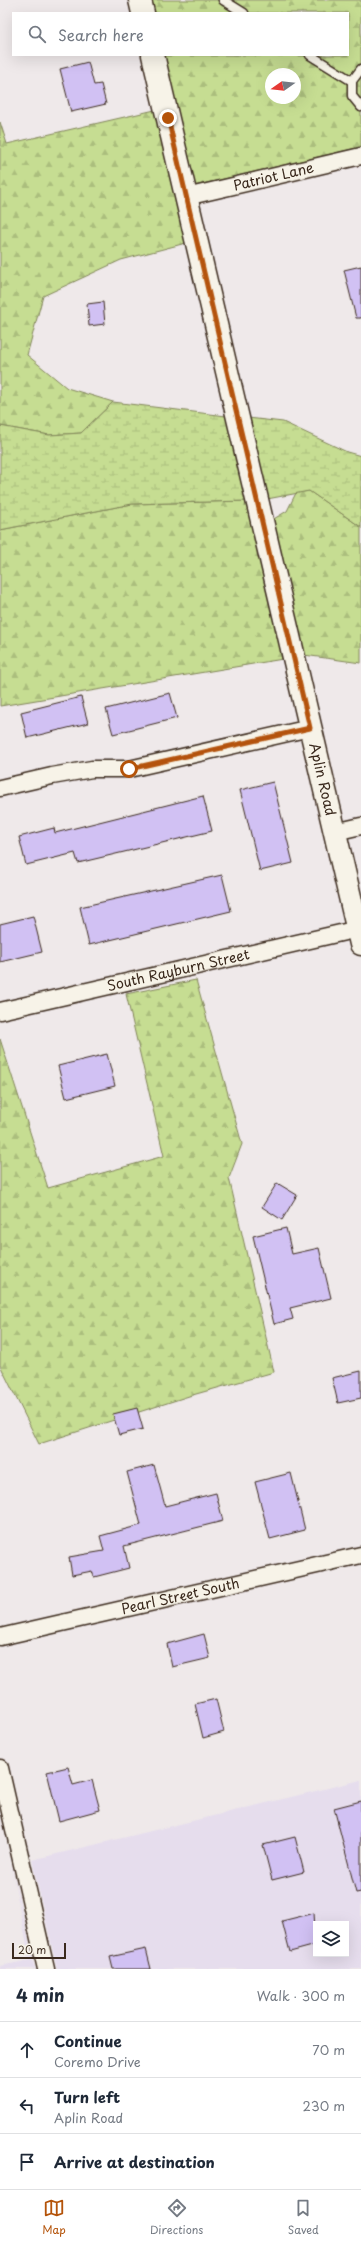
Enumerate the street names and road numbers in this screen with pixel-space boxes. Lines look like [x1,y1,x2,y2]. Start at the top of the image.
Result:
street label: Patriot Lane [231,156,316,196]
street label: Aplin Road [304,741,342,818]
street label: South Rayburn Street [105,943,252,996]
street label: Pearl Street South [119,1572,241,1619]

